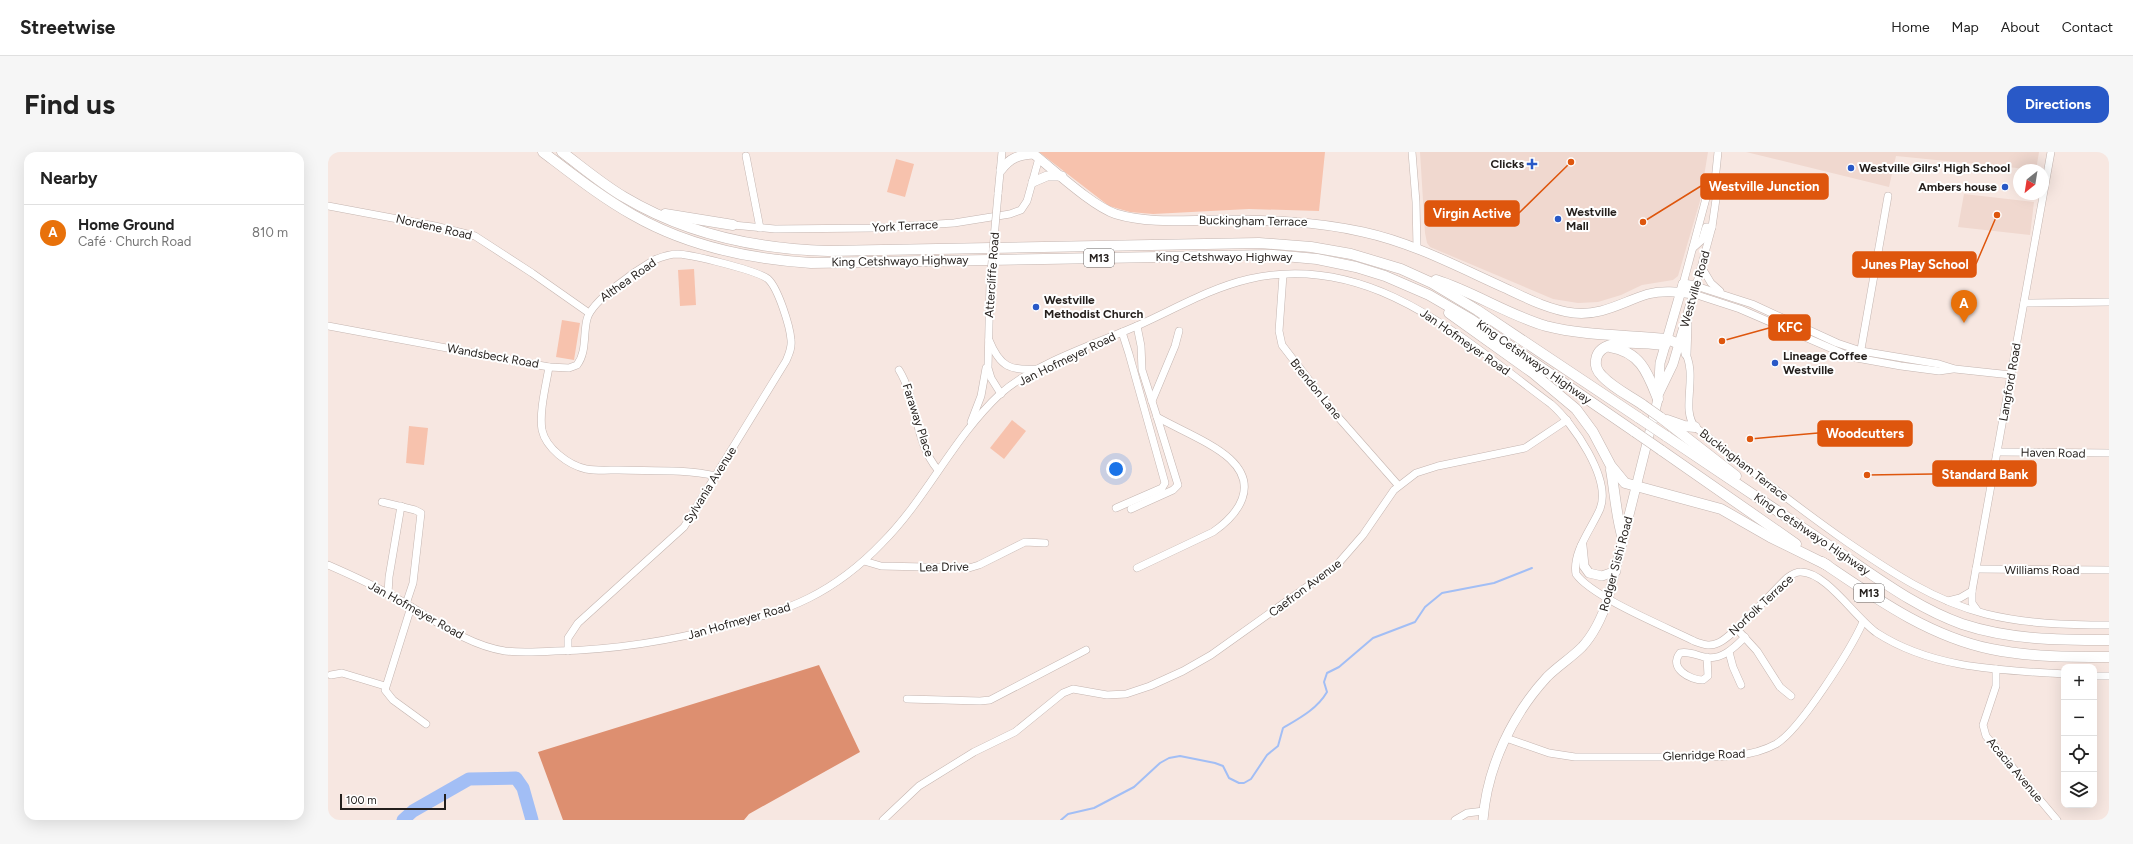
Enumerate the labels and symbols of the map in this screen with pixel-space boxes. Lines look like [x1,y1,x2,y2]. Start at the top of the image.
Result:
place label: Clicks [1491,157,1524,171]
marker: Clicks [1527,159,1537,169]
place label: Westville Gilrs' High School [1859,161,2010,175]
marker: Westville Gilrs' High School [1846,163,1856,173]
north arrow [2013,164,2049,200]
callout: Westville Junction [1701,174,1828,199]
text: Westville Junction [1709,179,1819,194]
place label: Ambers house [1918,180,1997,194]
marker: Ambers house [2000,182,2010,192]
callout: Virgin Active [1425,201,1519,226]
place label: Westville Mall [1566,205,1617,233]
text: Virgin Active [1433,206,1511,221]
street label: Nordene Road [395,211,473,243]
street label: Buckingham Terrace [1199,213,1308,229]
marker: Westville Mall [1553,214,1563,224]
street label: York Terrace [872,217,939,235]
street label: Attercliffe Road [982,232,1002,318]
road number: M13 [1084,249,1114,267]
street label: Westville Road [1677,249,1713,329]
street label: King Cetshwayo Highway [1155,250,1293,264]
callout: Junes Play School [1853,252,1976,277]
street label: King Cetshwayo Highway [831,253,969,269]
street label: Althea Road [597,256,659,304]
text: Junes Play School [1861,257,1969,272]
pin: A [1951,290,1977,323]
place label: Westville Methodist Church [1044,293,1144,321]
marker: Westville Methodist Church [1031,302,1041,312]
street label: Jan Hofmeyer Road [1417,306,1513,378]
callout: KFC [1769,315,1810,340]
street label: King Cetshwayo Highway [1474,317,1595,407]
text: KFC [1777,320,1803,335]
street label: Jan Hofmeyer Road [1016,329,1118,389]
street label: Wandsbeck Road [446,341,540,371]
street label: Langford Road [1996,342,2024,422]
place label: Lineage Coffee Westville [1783,349,1868,377]
street label: Brendon Lane [1287,356,1345,422]
marker: Lineage Coffee Westville [1770,358,1780,368]
street label: Faraway Place [900,382,937,459]
callout: Woodcutters [1818,421,1912,446]
street label: Buckingham Terrace [1697,426,1791,504]
text: Woodcutters [1826,426,1904,441]
street label: Sylvania Avenue [681,444,739,526]
street label: Haven Road [2020,445,2086,461]
your location [1106,459,1126,479]
callout: Standard Bank [1933,461,2036,486]
text: Standard Bank [1942,467,2029,482]
street label: King Cetshwayo Highway [1751,490,1873,579]
street label: Rodger Sishi Road [1597,515,1635,613]
street label: Caefron Avenue [1266,556,1344,620]
street label: Lea Drive [919,560,969,574]
street label: Williams Road [2005,563,2079,577]
street label: Norfolk Terrace [1726,571,1796,638]
street label: Jan Hofmeyer Road [366,578,466,642]
road number: M13 [1854,584,1884,602]
street label: Jan Hofmeyer Road [686,600,792,642]
street label: Acacia Avenue [1984,735,2046,805]
street label: Glenridge Road [1662,747,1746,763]
scale bar [340,792,446,811]

